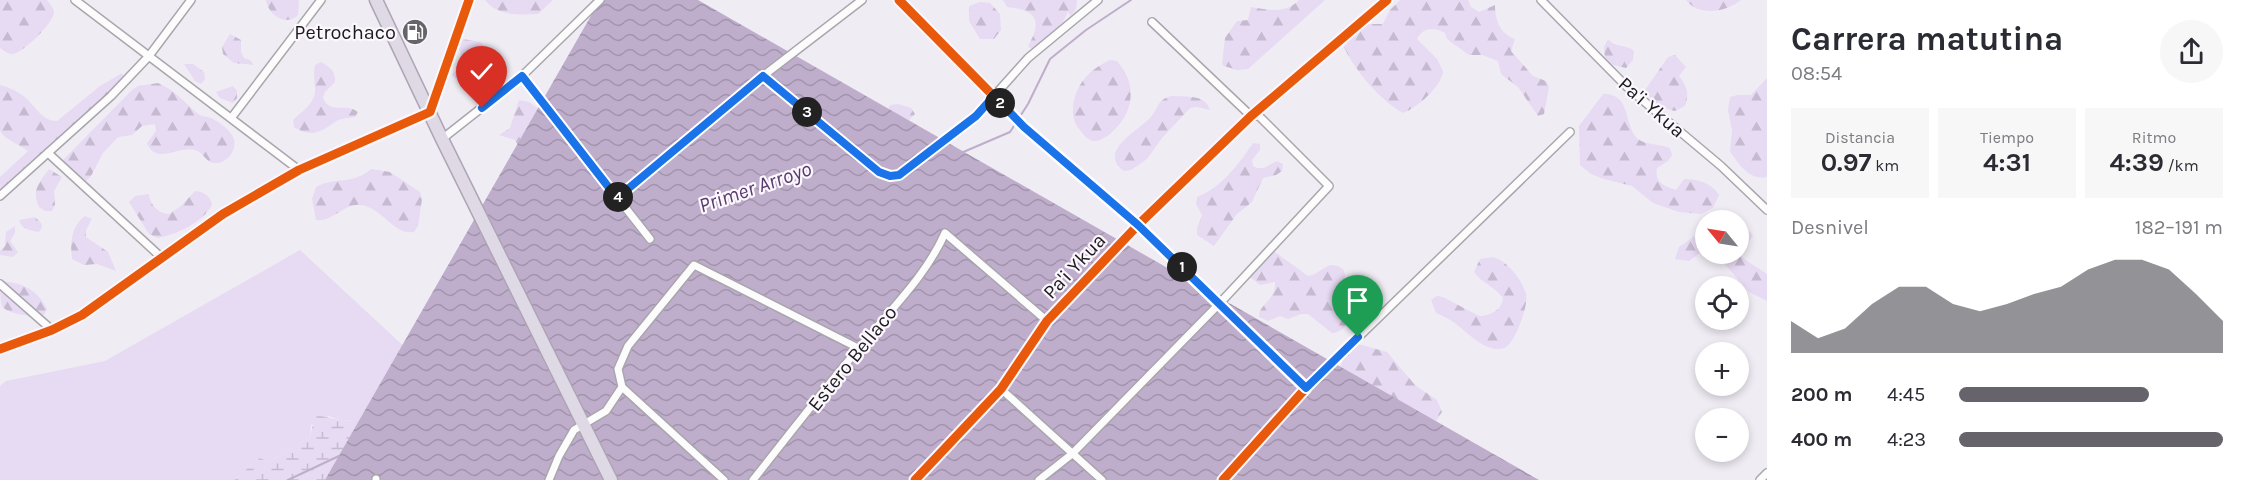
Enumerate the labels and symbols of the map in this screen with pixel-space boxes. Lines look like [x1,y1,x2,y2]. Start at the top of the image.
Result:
fuel station icon: Petrochaco [400,17,430,47]
place label: Petrochaco [294,21,396,44]
pin [456,46,507,108]
street label: Pa'i Ykua [1614,72,1690,143]
pin: 2 [985,88,1015,118]
pin: 3 [792,97,822,127]
water label: Primer Arroyo [696,156,815,217]
pin: 4 [603,182,633,212]
north arrow [1695,210,1749,264]
street label: Pa'i Ykua [1038,229,1110,304]
pin: 1 [1167,252,1197,282]
pin [1332,275,1383,337]
street label: Estero Bellaco [803,301,902,416]

